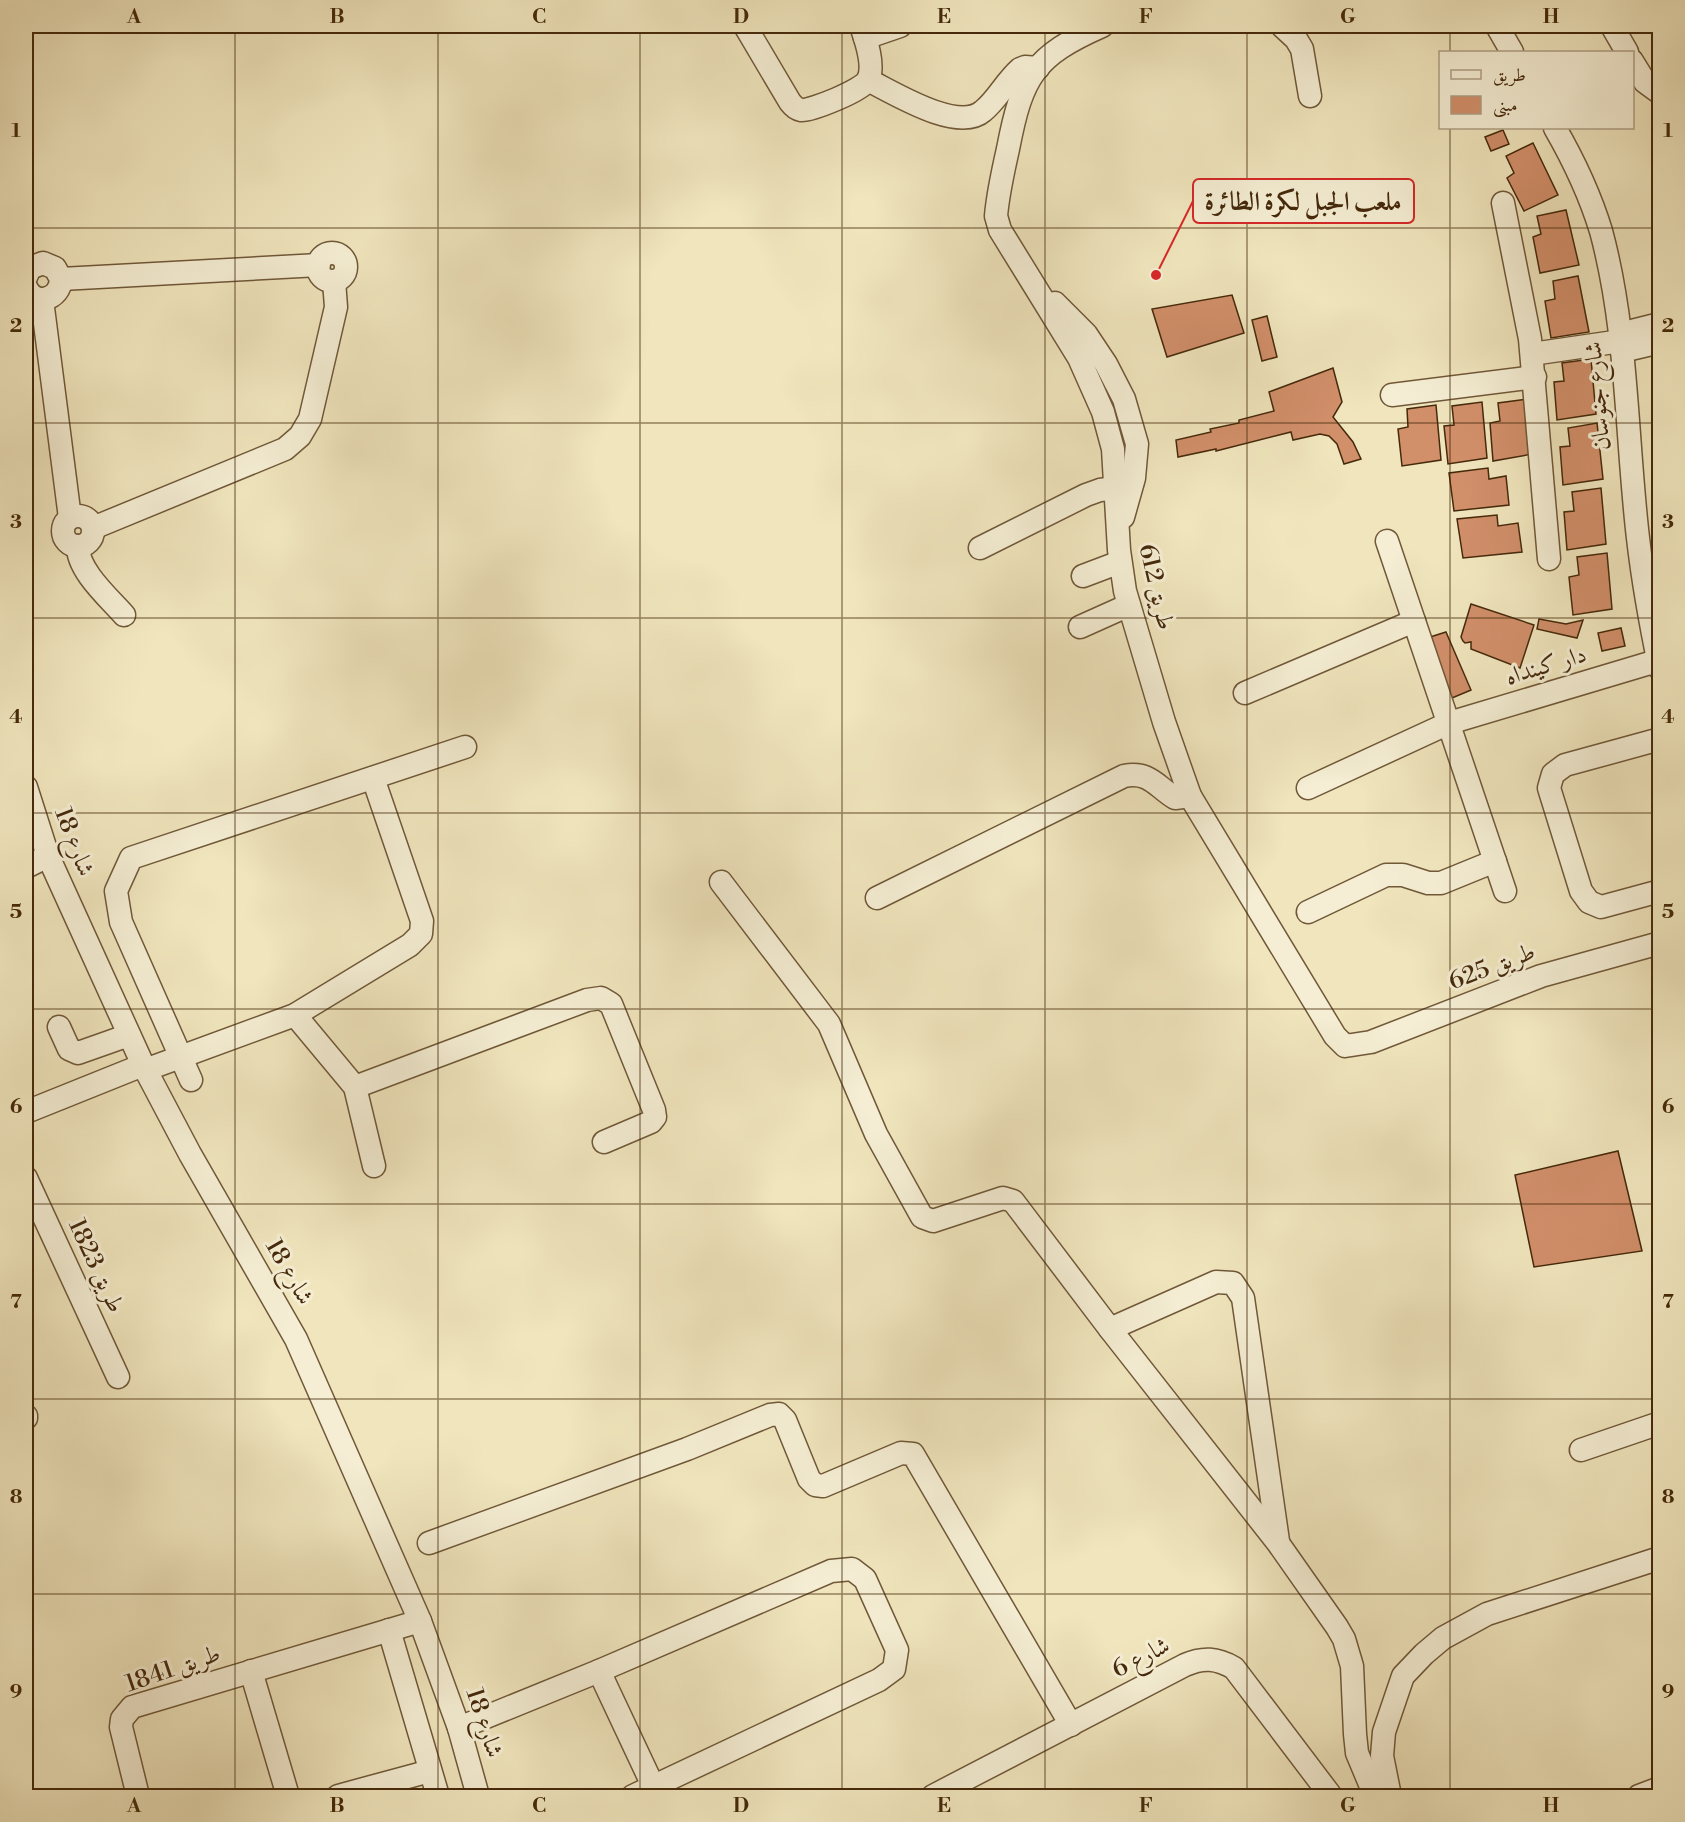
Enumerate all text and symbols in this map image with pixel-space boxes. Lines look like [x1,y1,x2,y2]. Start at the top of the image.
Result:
text: A [126,5,142,30]
text: B [329,5,345,30]
text: C [532,5,546,30]
text: D [733,5,749,30]
text: E [937,5,951,30]
text: F [1139,5,1153,30]
text: G [1340,5,1356,30]
text: H [1543,5,1560,30]
legend [1439,51,1634,129]
text: طريق [1493,64,1526,87]
text: مبنى [1493,94,1518,118]
text: 1 [11,119,21,144]
text: 1 [1663,119,1673,144]
callout: ملعب الجبل لكرة الطائرة [1193,179,1414,223]
text: ملعب الجبل لكرة الطائرة [1204,186,1402,220]
text: 2 [10,314,22,339]
text: 2 [1662,314,1674,339]
street label: شارع جنوسان [1578,340,1622,452]
text: 3 [10,510,22,535]
text: 3 [1662,510,1674,535]
street label: طريق 612 [1132,541,1180,633]
street label: دار كينداه [1502,639,1590,693]
text: 4 [9,705,23,730]
text: 4 [1661,705,1675,730]
street label: شارع 18 [44,803,101,882]
text: 5 [10,900,22,925]
text: 5 [1662,900,1674,925]
street label: طريق 625 [1444,937,1540,997]
text: 6 [10,1095,23,1120]
text: 6 [1662,1095,1675,1120]
street label: طريق 1823 [61,1214,131,1318]
street label: شارع 18 [255,1234,320,1312]
text: 7 [10,1290,22,1315]
text: 7 [1662,1290,1674,1315]
text: 8 [10,1485,23,1510]
text: 8 [1662,1485,1675,1510]
street label: شارع 6 [1107,1631,1177,1689]
street label: طريق 1841 [122,1639,224,1699]
text: 9 [10,1680,22,1705]
text: 9 [1662,1680,1674,1705]
street label: شارع 18 [455,1685,509,1763]
text: A [126,1794,142,1819]
text: B [329,1794,345,1819]
text: C [532,1794,546,1819]
text: D [733,1794,749,1819]
text: E [937,1794,951,1819]
text: F [1139,1794,1153,1819]
text: G [1340,1794,1356,1819]
text: H [1543,1794,1560,1819]

